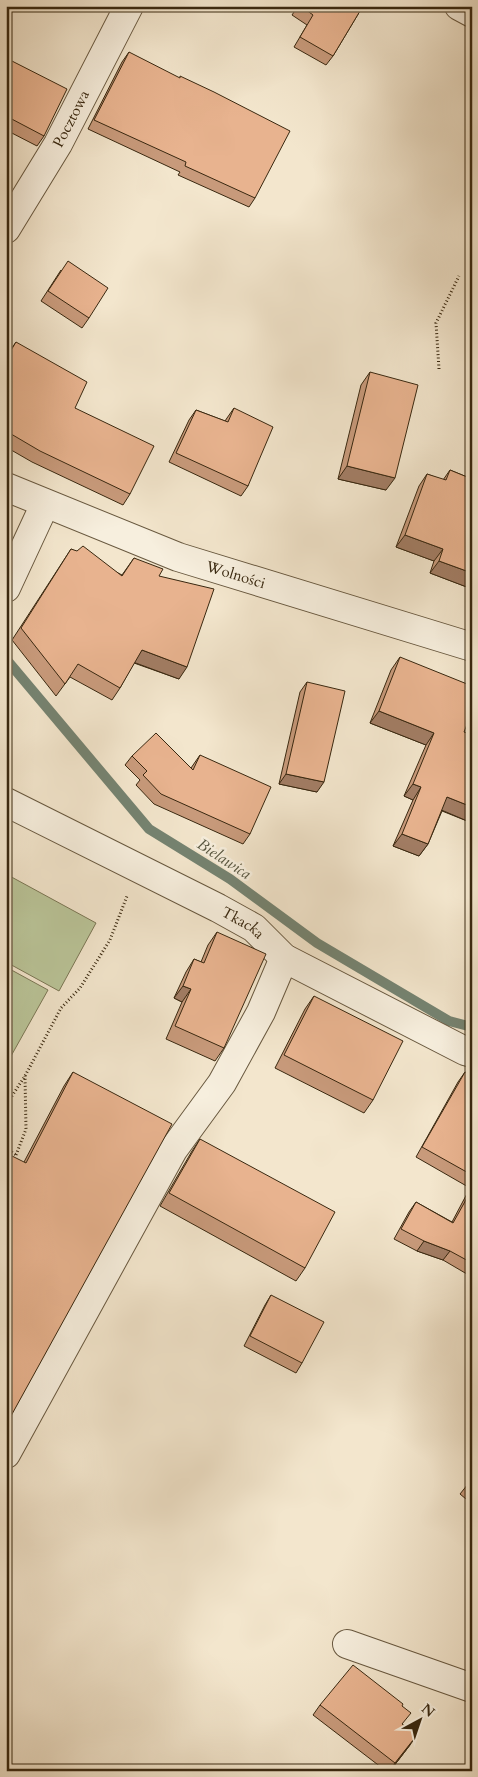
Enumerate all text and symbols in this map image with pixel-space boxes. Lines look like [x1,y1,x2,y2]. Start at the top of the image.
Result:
street label: Pocztowa [48,86,94,151]
street label: Wolności [202,556,268,593]
water label: Bielawica [193,833,255,885]
street label: Tkacka [218,902,269,943]
north arrow [396,1694,446,1744]
text: N [417,1699,439,1722]

